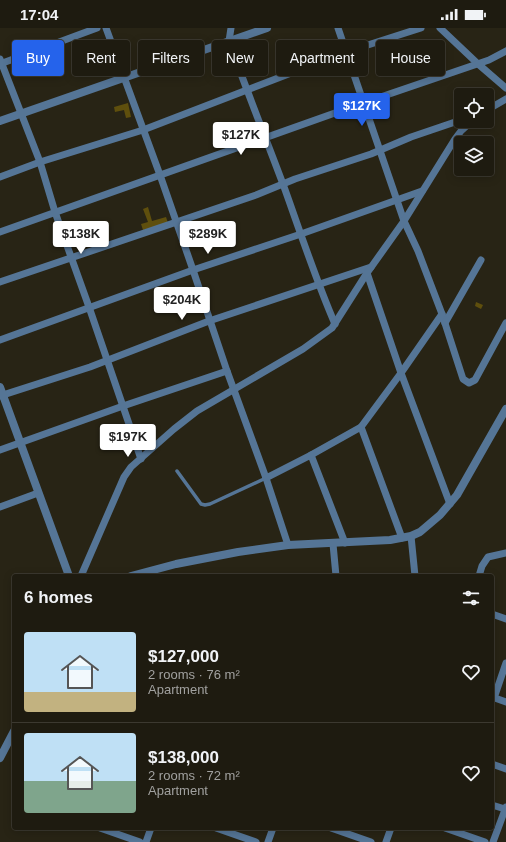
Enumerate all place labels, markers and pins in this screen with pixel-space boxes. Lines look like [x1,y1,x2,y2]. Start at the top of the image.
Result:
pin: $127K [334,93,390,127]
pin: $127K [213,122,269,156]
pin: $138K [53,221,109,255]
pin: $289K [180,221,236,255]
pin: $204K [154,287,210,321]
pin: $197K [100,424,156,458]

